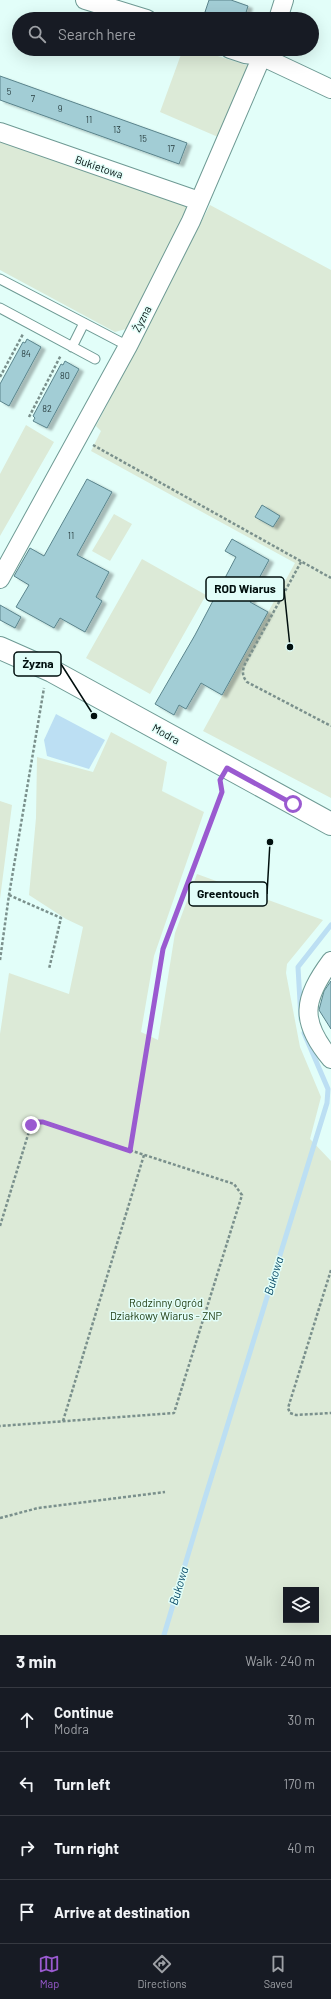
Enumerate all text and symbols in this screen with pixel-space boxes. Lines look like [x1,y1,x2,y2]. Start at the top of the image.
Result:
search box [12,12,319,56]
icon: search [26,23,48,45]
text: Search here [58,25,136,43]
house number: 5 [7,86,12,97]
house number: 7 [31,93,36,104]
house number: 9 [58,103,63,114]
house number: 11 [86,114,92,125]
house number: 13 [113,124,121,135]
house number: 15 [139,133,147,144]
house number: 17 [167,143,175,154]
street label: Bukietowa [74,152,125,181]
street label: Żyzna [129,303,154,334]
house number: 84 [21,348,31,359]
house number: 80 [60,370,70,381]
house number: 82 [42,403,52,414]
house number: 11 [68,530,74,541]
callout: ROD Wiarus [206,577,284,601]
text: ROD Wiarus [214,581,276,595]
callout: Żyzna [14,652,61,676]
text: Żyzna [22,656,54,670]
street label: Modra [150,721,182,746]
route start [284,795,302,813]
callout: Greentouch [189,882,267,906]
text: Greentouch [197,886,259,900]
route end [22,1116,40,1134]
water label: Bukowa [261,1255,286,1297]
park label: Rodzinny Ogród Działkowy Wiarus - ZNP [110,1296,222,1322]
water label: Bukowa [166,1565,191,1607]
map controls [283,1587,319,1623]
button: layers [283,1587,319,1623]
text: 3 min [16,1651,56,1671]
text: Walk · 240 m [245,1653,315,1669]
text: Continue [54,1703,114,1721]
icon: ahead [16,1709,38,1731]
text: 30 m [288,1712,315,1728]
text: Modra [54,1721,89,1737]
icon: left [16,1773,38,1795]
text: Turn left [54,1775,110,1793]
text: 170 m [284,1776,315,1792]
icon: right [16,1837,38,1859]
text: Turn right [54,1839,119,1857]
text: 40 m [287,1840,315,1856]
icon: arrive [16,1901,38,1923]
text: Arrive at destination [54,1903,190,1921]
tab: Map [38,1953,60,1990]
tab: Directions [137,1953,187,1990]
tab: Saved [264,1953,293,1990]

